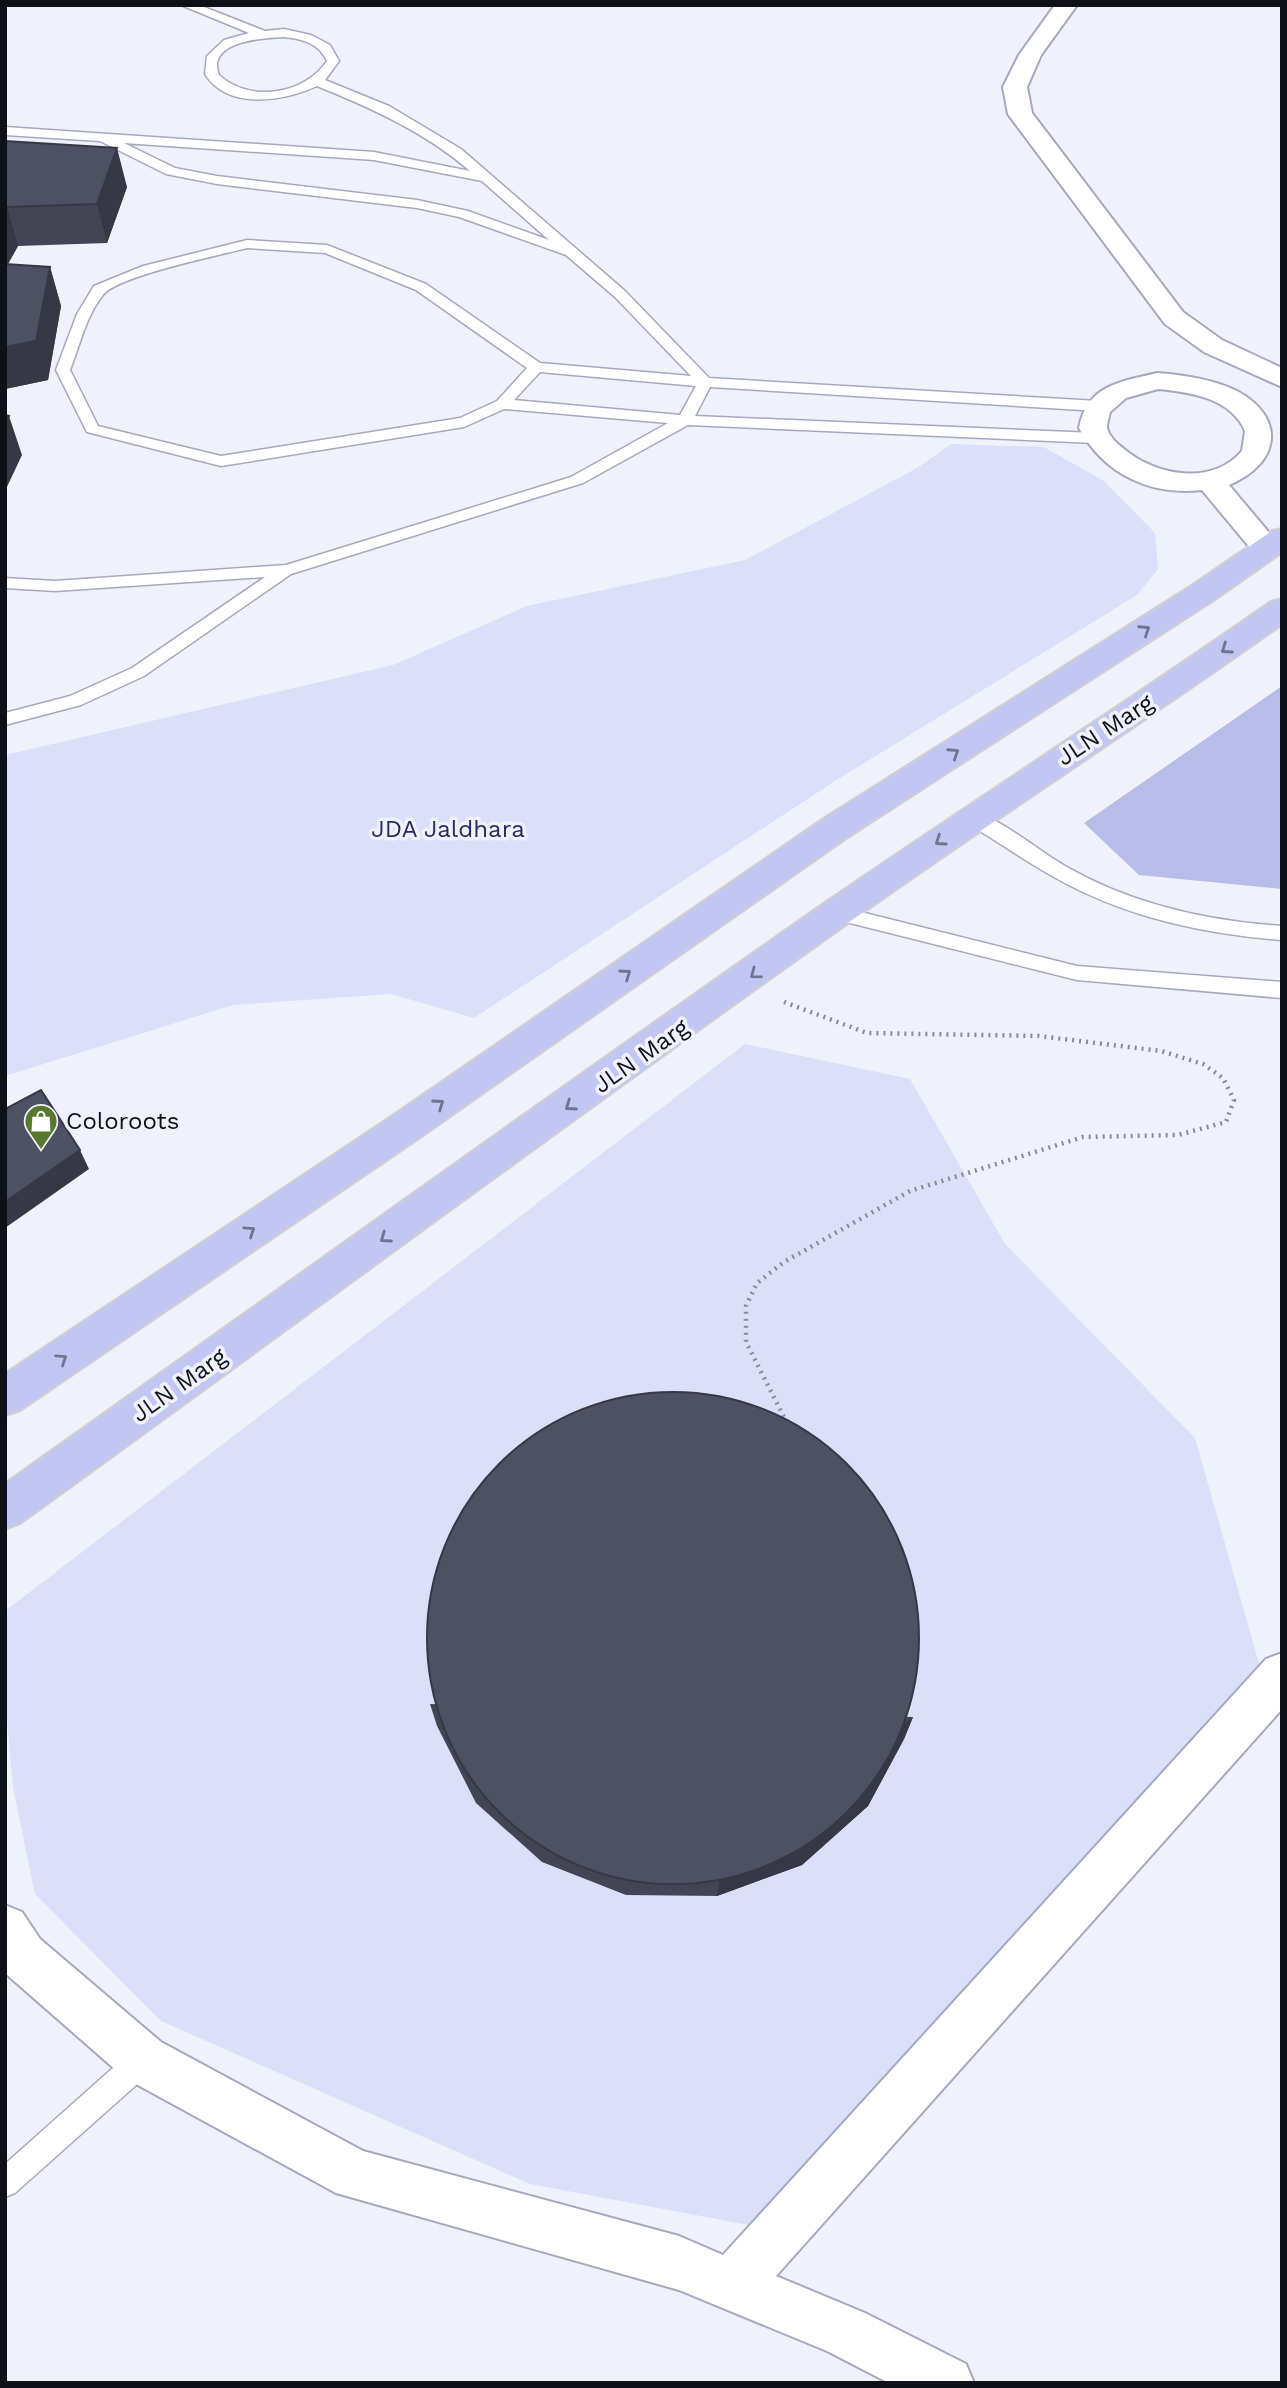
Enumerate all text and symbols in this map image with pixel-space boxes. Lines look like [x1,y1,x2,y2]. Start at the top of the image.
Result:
one-way arrow [1137,626,1150,638]
one-way arrow [1221,641,1234,653]
street label: JLN Marg [1051,688,1159,772]
one-way arrow [946,748,959,761]
park label: JDA Jaldhara [371,815,525,843]
one-way arrow [935,833,948,845]
one-way arrow [751,966,763,978]
one-way arrow [618,970,631,982]
street label: JLN Marg [588,1013,694,1099]
one-way arrow [565,1098,578,1110]
one-way arrow [431,1100,444,1112]
shop icon: Coloroots [22,1102,60,1151]
place label: Coloroots [66,1107,179,1135]
one-way arrow [243,1227,256,1240]
one-way arrow [380,1230,393,1242]
street label: JLN Marg [126,1342,232,1428]
one-way arrow [54,1354,67,1367]

